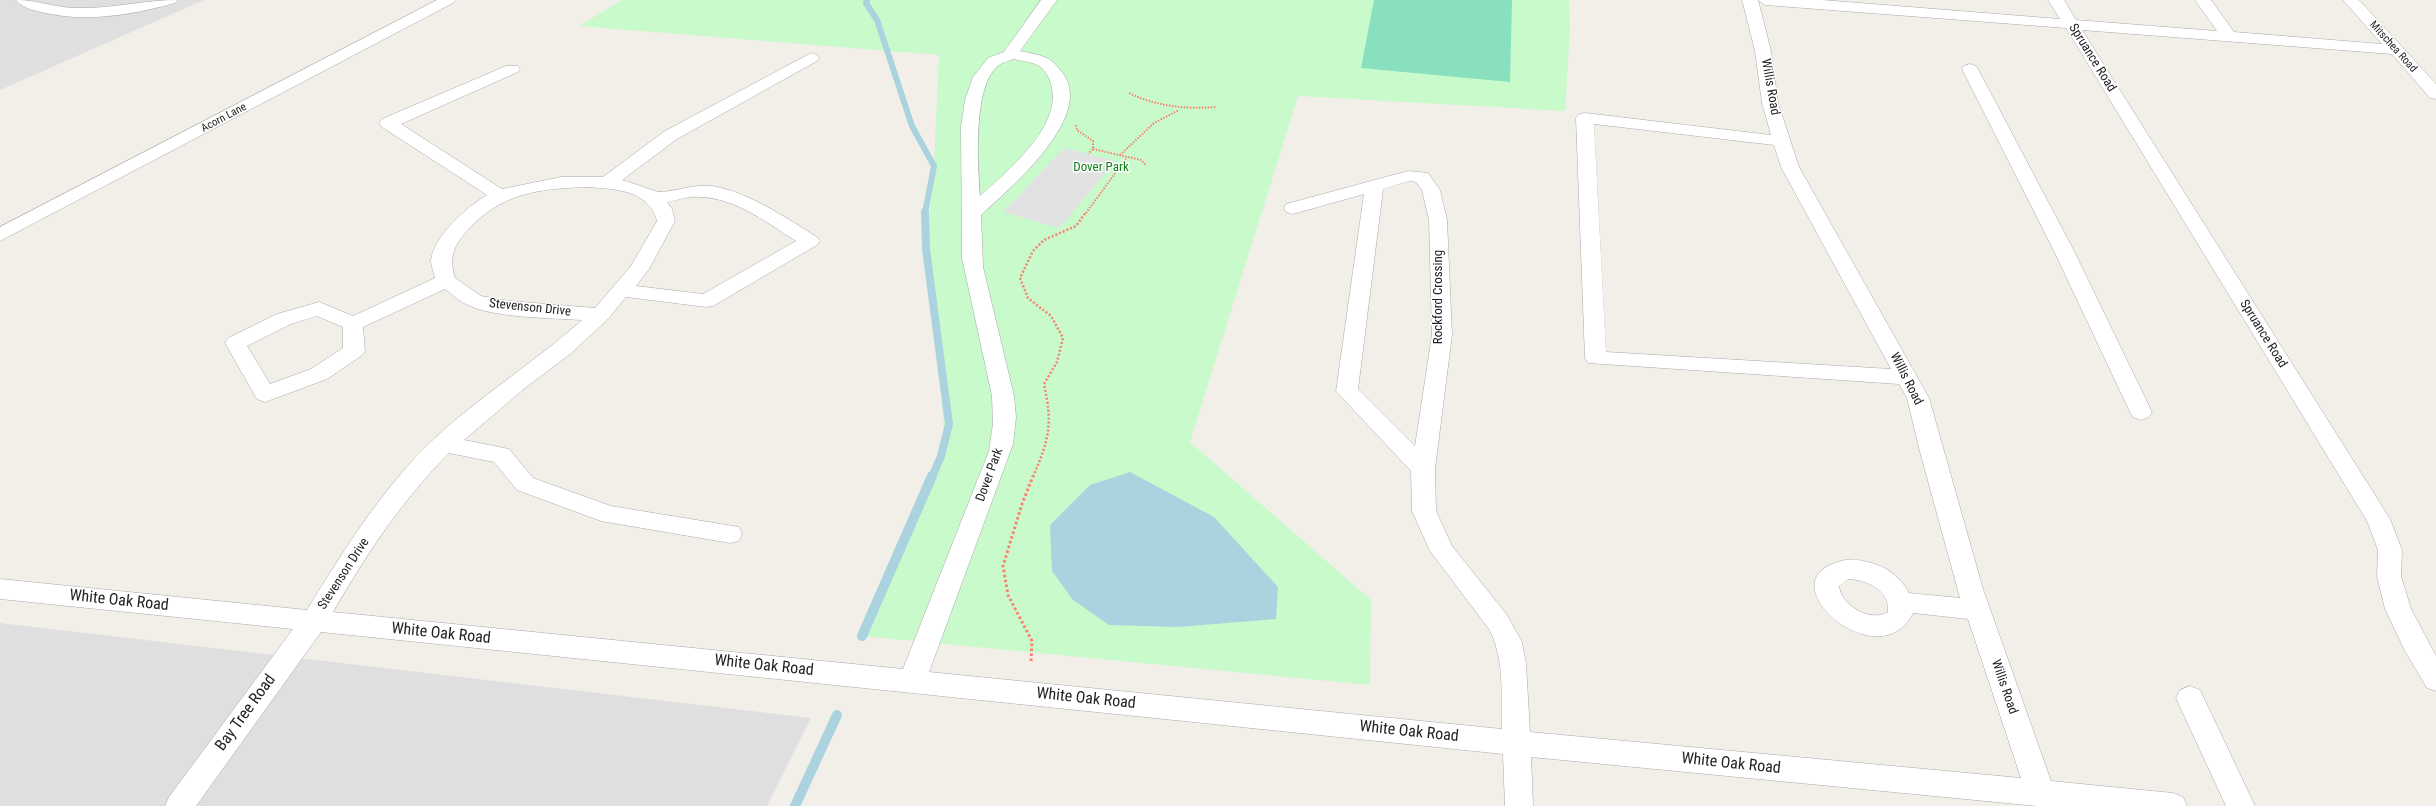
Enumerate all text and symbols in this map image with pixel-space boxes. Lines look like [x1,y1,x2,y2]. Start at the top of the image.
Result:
street label: Mitschea Road [2367,19,2419,75]
street label: Spruance Road [2065,21,2119,95]
street label: Willis Road [1757,58,1783,116]
street label: Acorn Lane [199,101,249,135]
park label: Dover Park [1073,160,1129,176]
street label: Rockford Crossing [1431,250,1447,344]
street label: Stevenson Drive [488,296,572,320]
street label: Spruance Road [2236,297,2290,371]
street label: Willis Road [1886,350,1926,408]
street label: Dover Park [973,446,1007,504]
street label: Stevenson Drive [315,535,373,613]
street label: White Oak Road [68,586,170,616]
street label: White Oak Road [390,619,492,649]
street label: White Oak Road [713,651,815,681]
street label: Willis Road [1987,658,2021,716]
street label: Bay Tree Road [212,671,280,755]
street label: White Oak Road [1035,684,1137,714]
street label: White Oak Road [1358,717,1460,747]
street label: White Oak Road [1680,749,1782,779]

